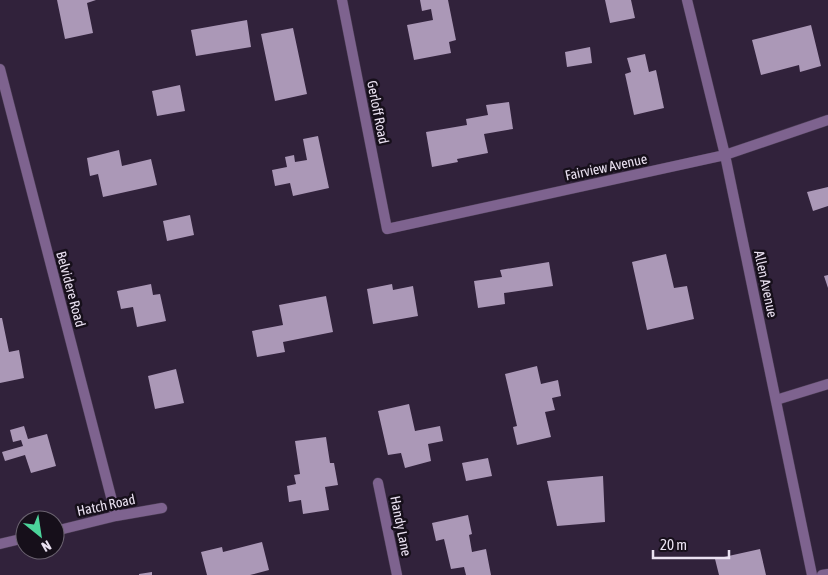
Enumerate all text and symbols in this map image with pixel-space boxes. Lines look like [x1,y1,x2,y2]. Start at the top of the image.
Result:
street label: Gerloff Road [364,79,392,145]
street label: Fairview Avenue [564,150,648,184]
street label: Belvidere Road [53,249,89,329]
street label: Allen Avenue [751,249,781,319]
street label: Hatch Road [75,491,137,519]
street label: Handy Lane [387,495,415,557]
north arrow [15,510,65,560]
scale bar [653,528,729,560]
text: 20 m [660,536,687,553]
text: N [39,537,54,555]

